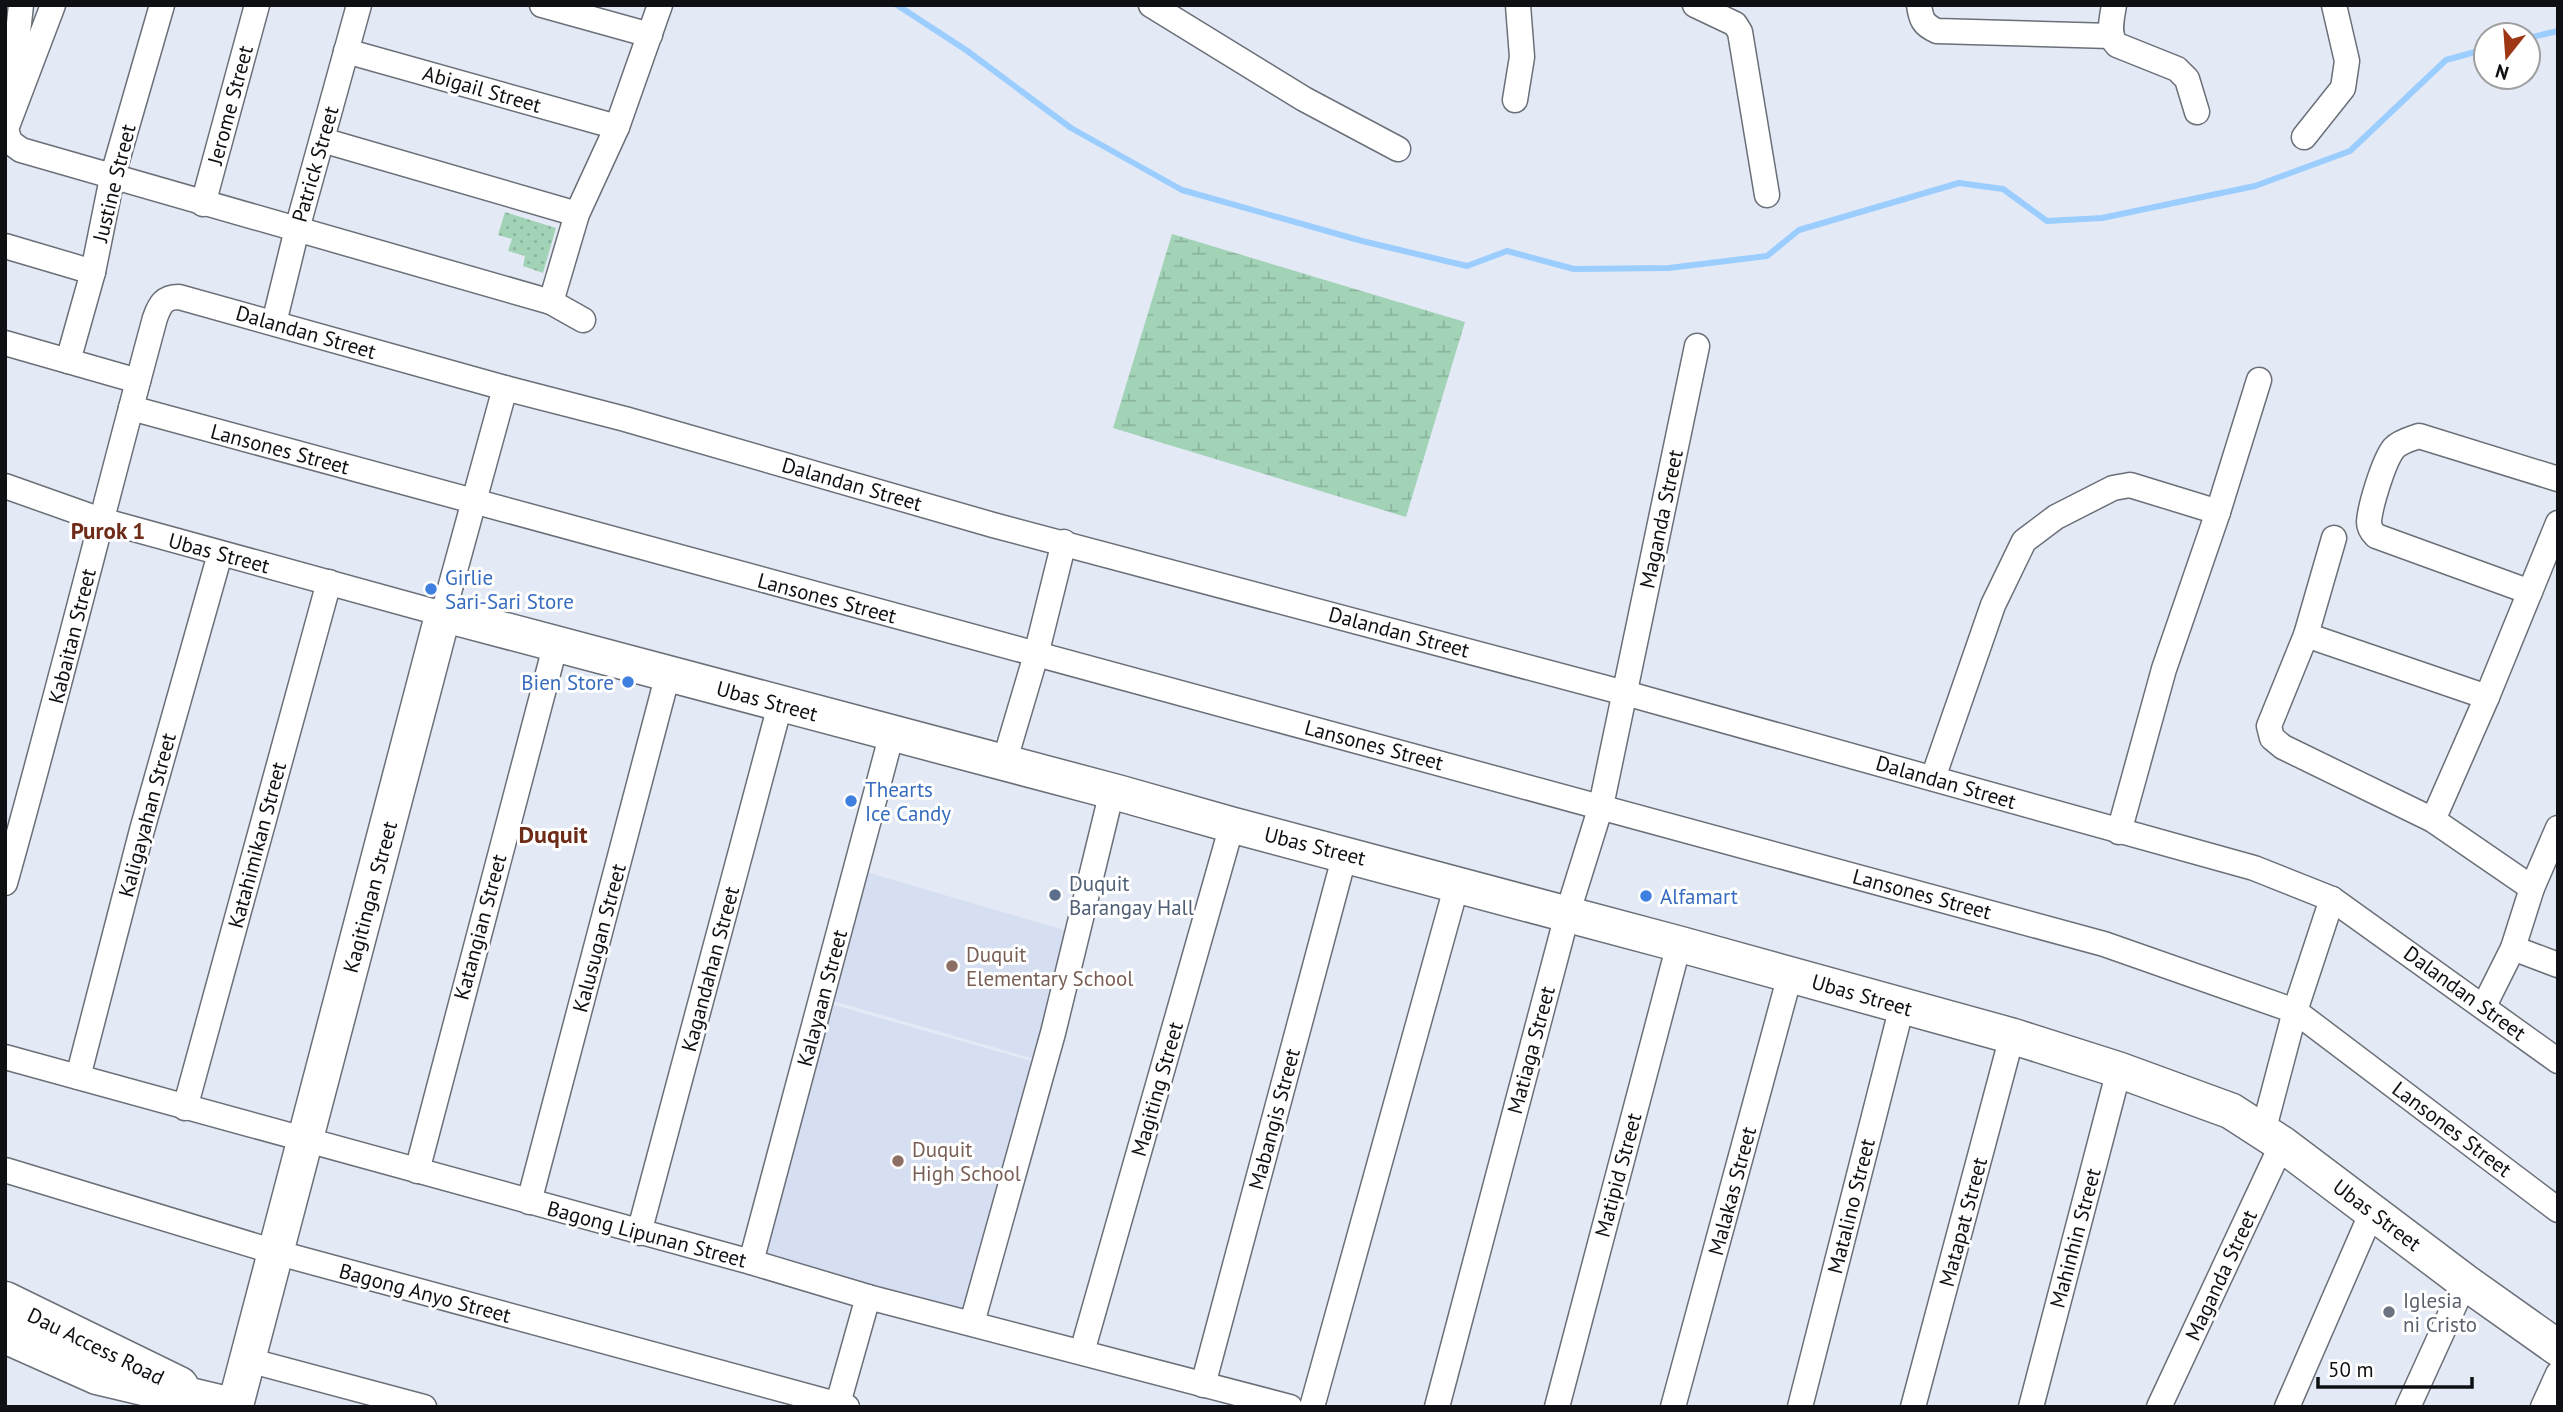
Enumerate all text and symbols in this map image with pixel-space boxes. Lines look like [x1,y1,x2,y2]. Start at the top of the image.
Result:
north arrow [2472,21,2542,91]
street label: Jerome Street [201,43,259,168]
street label: Abigail Street [420,59,544,119]
text: N [2493,59,2512,86]
street label: Patrick Street [286,103,344,225]
street label: Justine Street [86,121,142,246]
street label: Dalandan Street [233,299,379,365]
street label: Lansones Street [208,417,352,481]
street label: Maganda Street [1633,447,1689,591]
street label: Dalandan Street [779,451,925,517]
district label: Purok 1 [71,516,145,545]
street label: Ubas Street [166,527,272,579]
place label: Girlie Sari-Sari Store [445,564,574,615]
street label: Kabaitan Street [42,566,102,706]
street label: Lansones Street [755,566,899,630]
marker: Girlie Sari-Sari Store [423,581,439,597]
street label: Dalandan Street [1326,600,1472,664]
place label: Bien Store [521,669,614,696]
marker: Bien Store [620,674,636,690]
street label: Ubas Street [714,675,820,727]
street label: Lansones Street [1302,713,1446,777]
street label: Kaligayahan Street [112,730,182,900]
street label: Dalandan Street [1873,749,2019,815]
street label: Katahimikan Street [222,759,292,931]
place label: Thearts Ice Candy [865,776,951,827]
marker: Thearts Ice Candy [843,793,859,809]
street label: Kagitingan Street [337,818,403,976]
district label: Duquit [518,819,588,850]
street label: Ubas Street [1262,820,1368,872]
street label: Katangian Street [448,851,512,1003]
street label: Kalusugan Street [566,861,632,1015]
street label: Lansones Street [1850,862,1994,926]
place label: Duquit Barangay Hall [1069,870,1194,921]
street label: Kagandahan Street [675,883,745,1055]
place label: Alfamart [1660,883,1738,910]
marker: Duquit Barangay Hall [1047,887,1063,903]
marker: Alfamart [1638,888,1654,904]
street label: Kalayaan Street [791,927,853,1069]
street label: Dalandan Street [2399,940,2531,1046]
place label: Duquit Elementary School [966,941,1133,992]
marker: Duquit Elementary School [944,958,960,974]
street label: Ubas Street [1809,968,1915,1022]
street label: Matiaga Street [1501,983,1561,1117]
street label: Magiting Street [1125,1019,1189,1159]
street label: Mabangis Street [1242,1045,1306,1193]
street label: Lansones Street [2387,1075,2517,1183]
street label: Matipid Street [1588,1110,1648,1240]
street label: Malakas Street [1702,1124,1762,1258]
place label: Duquit High School [912,1136,1021,1187]
street label: Matalino Street [1821,1136,1881,1276]
marker: Duquit High School [890,1153,906,1169]
street label: Matapat Street [1933,1154,1993,1290]
street label: Mahinhin Street [2043,1165,2107,1311]
street label: Ubas Street [2328,1173,2426,1257]
street label: Bagong Lipunan Street [544,1194,750,1274]
street label: Maganda Street [2179,1205,2263,1345]
street label: Bagong Anyo Street [336,1257,514,1329]
place label: Iglesia ni Cristo [2403,1287,2477,1338]
street label: Dau Access Road [23,1301,169,1391]
marker: Iglesia ni Cristo [2381,1304,2397,1320]
scale bar [2318,1346,2472,1390]
text: 50 m [2328,1356,2374,1383]

